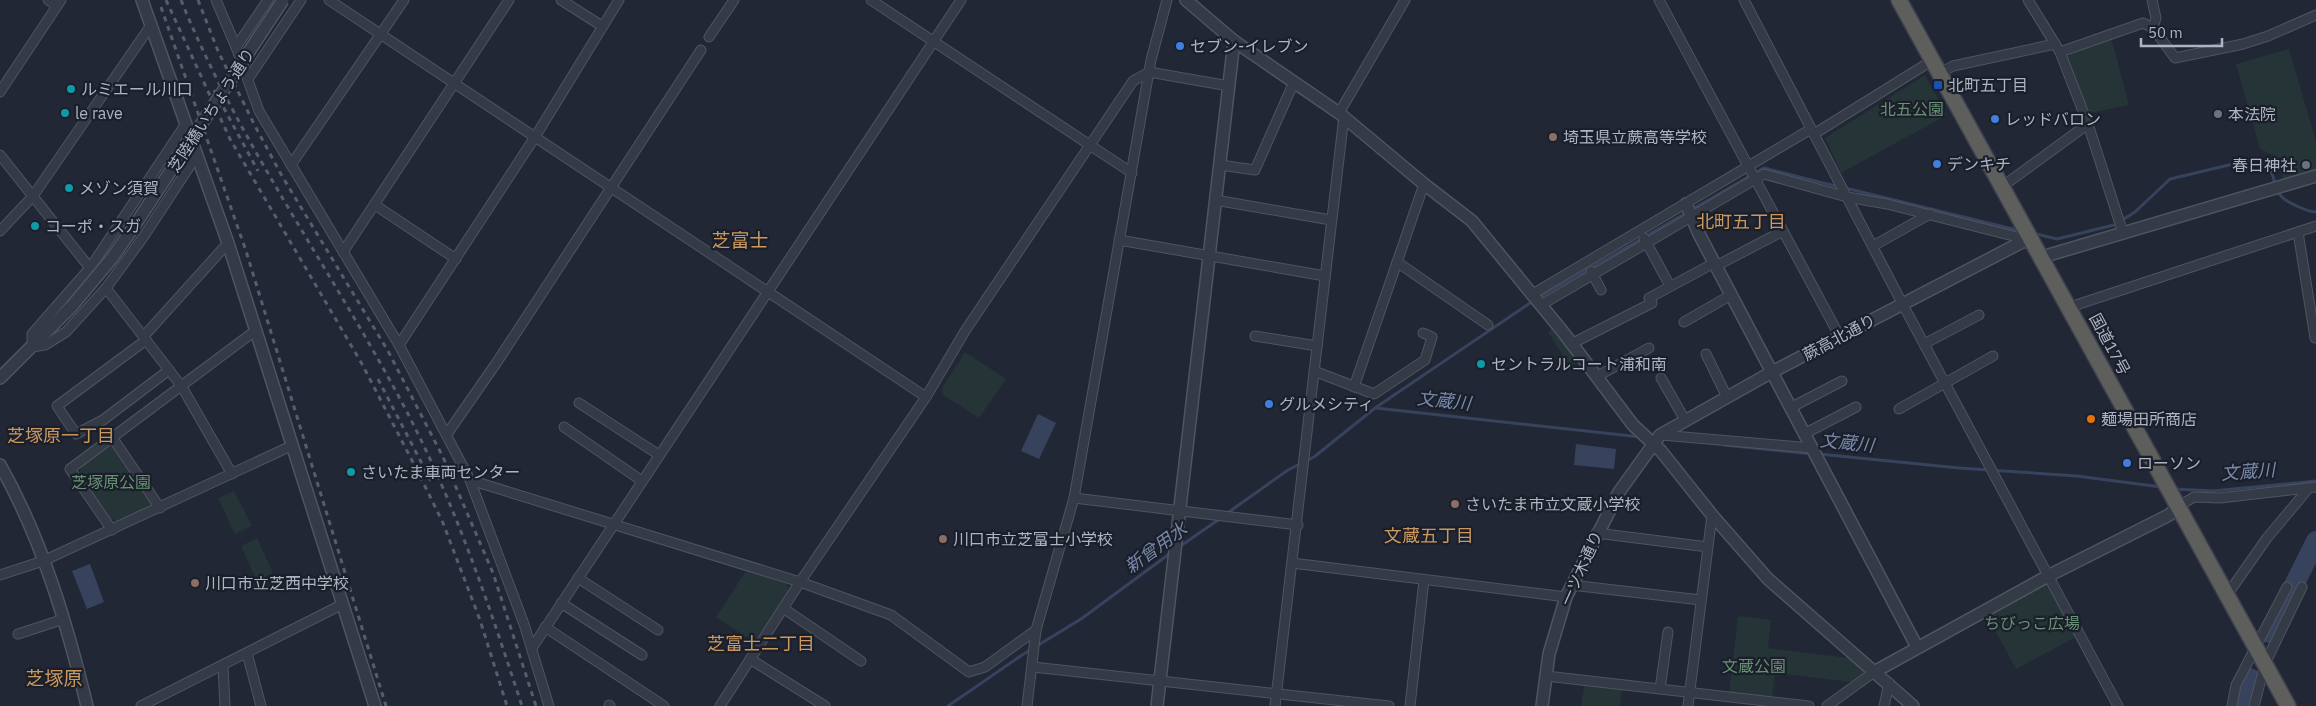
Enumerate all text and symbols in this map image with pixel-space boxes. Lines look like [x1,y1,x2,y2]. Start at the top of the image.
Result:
scale bar [2141,15,2222,47]
text: 50 m [2148,23,2183,42]
place label: セブン-イレブン [1190,36,1308,56]
marker: セブン-イレブン [1174,40,1186,52]
street label: 芝陸橋いちょう通り [163,44,259,176]
place label: 北町五丁目 [1948,75,2028,95]
place label: ルミエール川口 [81,79,193,99]
marker: 北町五丁目 [1932,79,1944,91]
marker: ルミエール川口 [65,83,77,95]
park label: 北五公園 [1880,99,1944,119]
place label: le rave [75,103,123,123]
place label: 本法院 [2228,104,2276,124]
marker: le rave [59,107,71,119]
marker: 本法院 [2212,108,2224,120]
place label: レッドバロン [2005,109,2101,129]
marker: レッドバロン [1989,113,2001,125]
place label: 埼玉県立蕨高等学校 [1563,127,1707,147]
marker: 埼玉県立蕨高等学校 [1547,131,1559,143]
place label: デンキチ [1947,154,2011,174]
place label: 春日神社 [2232,155,2296,175]
marker: デンキチ [1931,158,1943,170]
marker: 春日神社 [2300,159,2312,171]
place label: メゾン須賀 [79,178,159,198]
marker: メゾン須賀 [63,182,75,194]
district label: 北町五丁目 [1696,210,1786,233]
place label: コーポ・スガ [45,216,141,236]
marker: コーポ・スガ [29,220,41,232]
district label: 芝富士 [711,228,769,252]
street label: 蕨高北通り [1799,309,1879,365]
street label: 国道17号 [2085,310,2135,378]
place label: セントラルコート浦和南 [1491,354,1667,374]
marker: セントラルコート浦和南 [1475,358,1487,370]
water label: 文蔵川 [1416,386,1474,415]
place label: グルメシティ [1279,394,1374,414]
marker: グルメシティ [1263,398,1275,410]
place label: 麺場田所商店 [2101,409,2197,429]
marker: 麺場田所商店 [2085,413,2097,425]
district label: 芝塚原一丁目 [7,424,115,447]
water label: 文蔵川 [1819,428,1877,457]
place label: ローソン [2137,453,2201,473]
marker: ローソン [2121,457,2133,469]
water label: 文蔵川 [2220,458,2278,485]
place label: さいたま車両センター [361,462,521,482]
marker: さいたま車両センター [345,466,357,478]
park label: 芝塚原公園 [71,472,151,492]
place label: さいたま市立文蔵小学校 [1465,494,1641,514]
marker: さいたま市立文蔵小学校 [1449,498,1461,510]
water label: 新曾用水 [1120,516,1193,578]
district label: 文蔵五丁目 [1384,524,1474,547]
street label: 一ツ木通り [1556,527,1606,609]
place label: 川口市立芝富士小学校 [953,529,1113,549]
marker: 川口市立芝富士小学校 [937,533,949,545]
place label: 川口市立芝西中学校 [205,573,349,593]
marker: 川口市立芝西中学校 [189,577,201,589]
park label: ちびっこ広場 [1984,613,2080,633]
district label: 芝富士二丁目 [707,632,815,655]
park label: 文蔵公園 [1722,656,1786,676]
district label: 芝塚原 [25,666,83,690]

